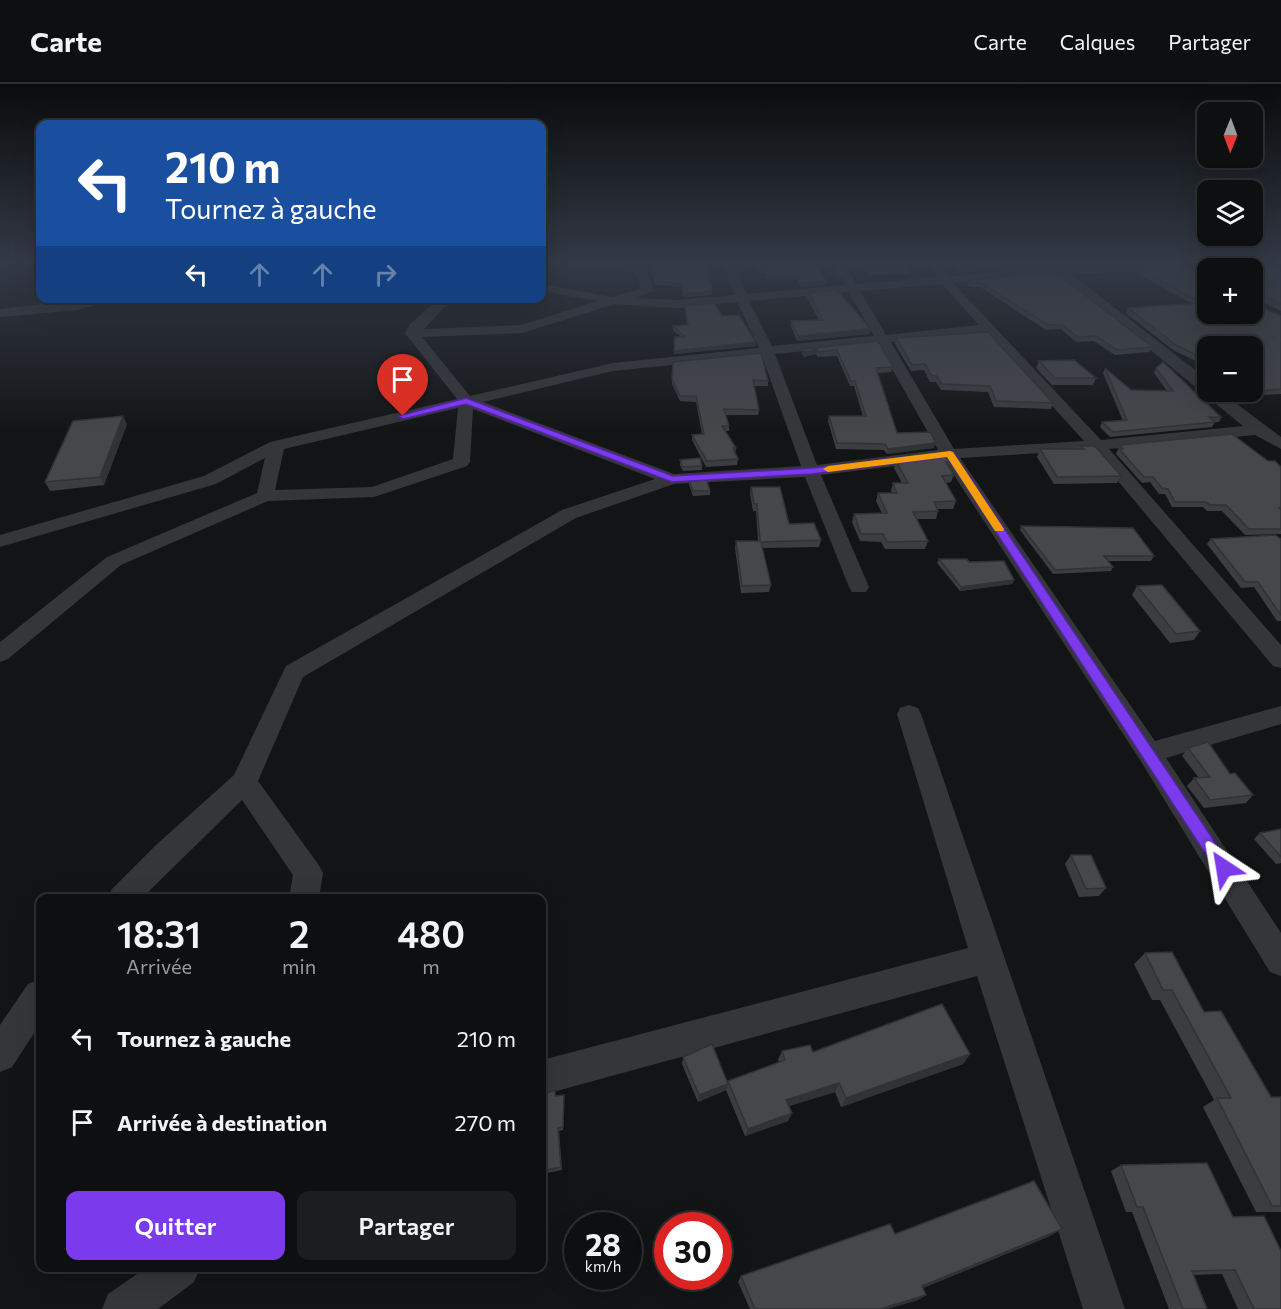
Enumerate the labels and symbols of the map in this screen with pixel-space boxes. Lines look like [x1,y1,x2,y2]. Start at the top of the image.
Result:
north arrow [1197,102,1263,168]
pin [377,354,428,416]
position arrow [1192,836,1256,900]
speed limit sign: 30 [654,1212,732,1290]

